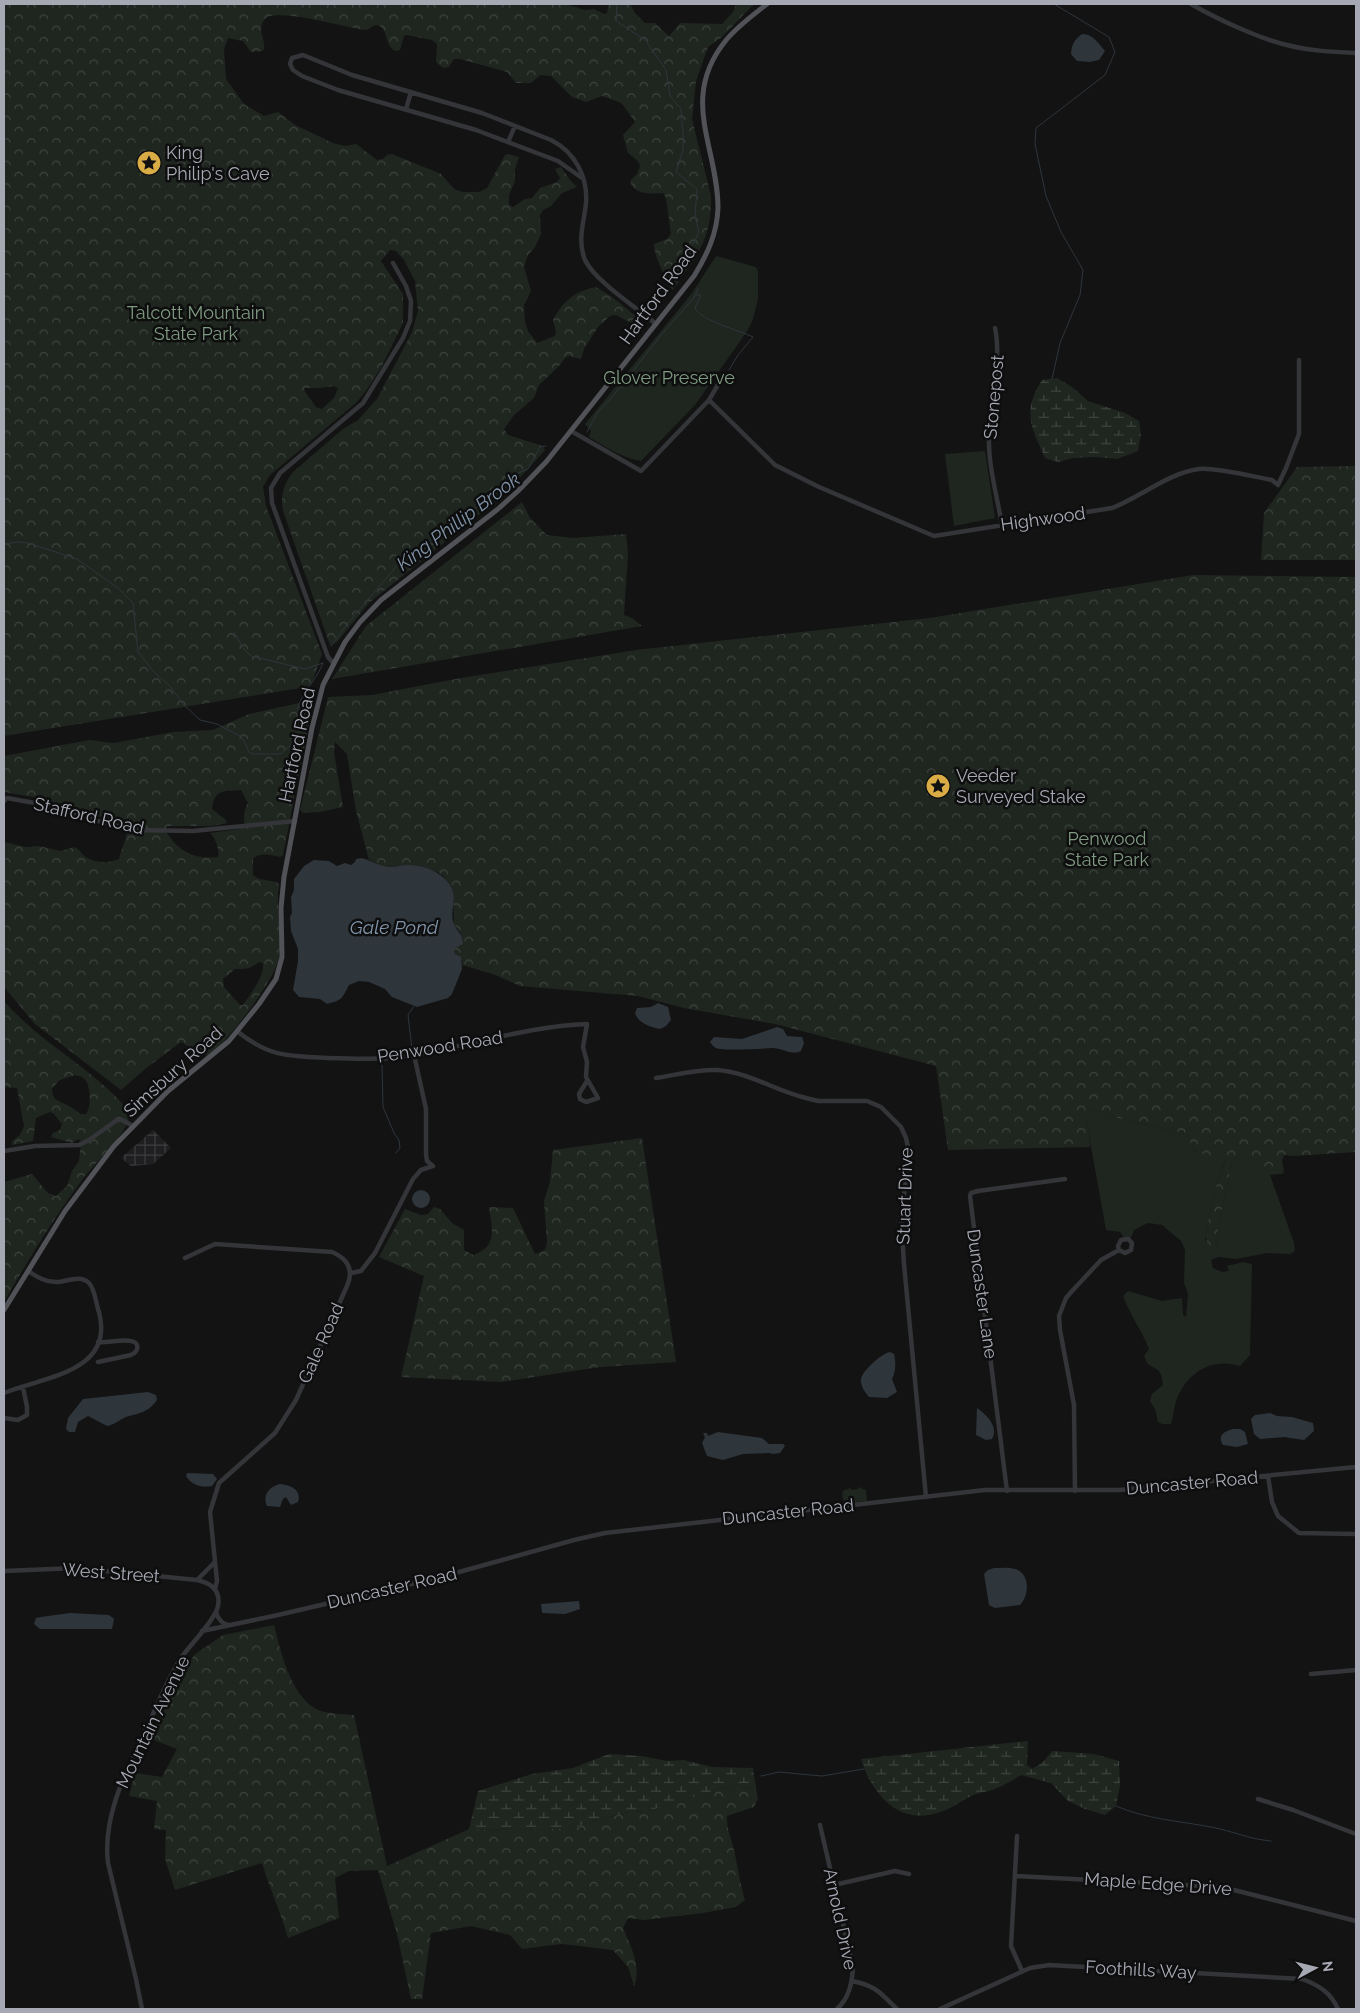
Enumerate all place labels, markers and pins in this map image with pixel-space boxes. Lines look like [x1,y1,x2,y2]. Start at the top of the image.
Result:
place label: King Philip's Cave [166,142,270,184]
place icon: King Philip's Cave [136,150,162,176]
place label: Veeder Surveyed Stake [956,765,1086,807]
place icon: Veeder Surveyed Stake [925,773,951,799]

